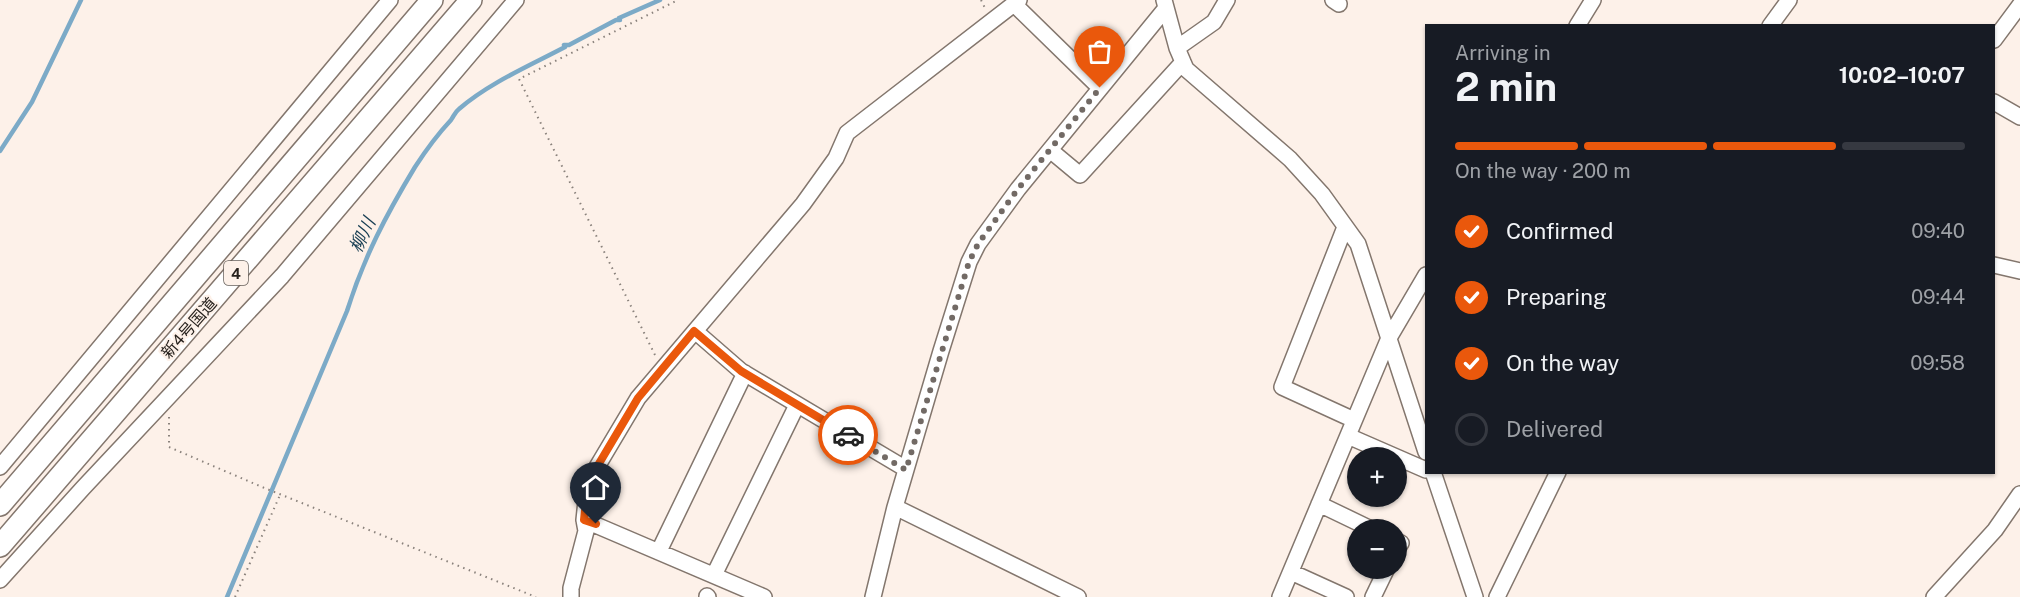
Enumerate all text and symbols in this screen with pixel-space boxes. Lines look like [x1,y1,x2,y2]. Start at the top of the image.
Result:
pin [1074,26,1125,88]
icon: bag [1083,35,1116,68]
text: Arriving in [1455,41,1550,65]
text: 10:02–10:07 [1839,62,1965,88]
text: 2 min [1455,64,1557,110]
text: On the way · 200 m [1455,159,1631,183]
water label: 柳川 [345,212,380,256]
icon: check [1455,215,1488,248]
text: Confirmed [1506,218,1613,244]
text: 09:40 [1911,219,1965,243]
road number: 4 [224,261,248,285]
icon: check [1455,281,1488,314]
text: Preparing [1506,284,1607,310]
text: 09:44 [1911,285,1965,309]
street label: 新4号国道 [158,294,220,362]
icon: check [1455,347,1488,380]
text: On the way [1506,350,1619,376]
text: 09:58 [1910,351,1965,375]
courier [818,405,878,465]
text: Delivered [1506,416,1603,442]
icon: car [832,419,865,452]
map controls [1347,447,1407,579]
button: + [1347,447,1407,507]
pin [570,462,621,524]
icon: home [579,471,612,504]
button: − [1347,519,1407,579]

